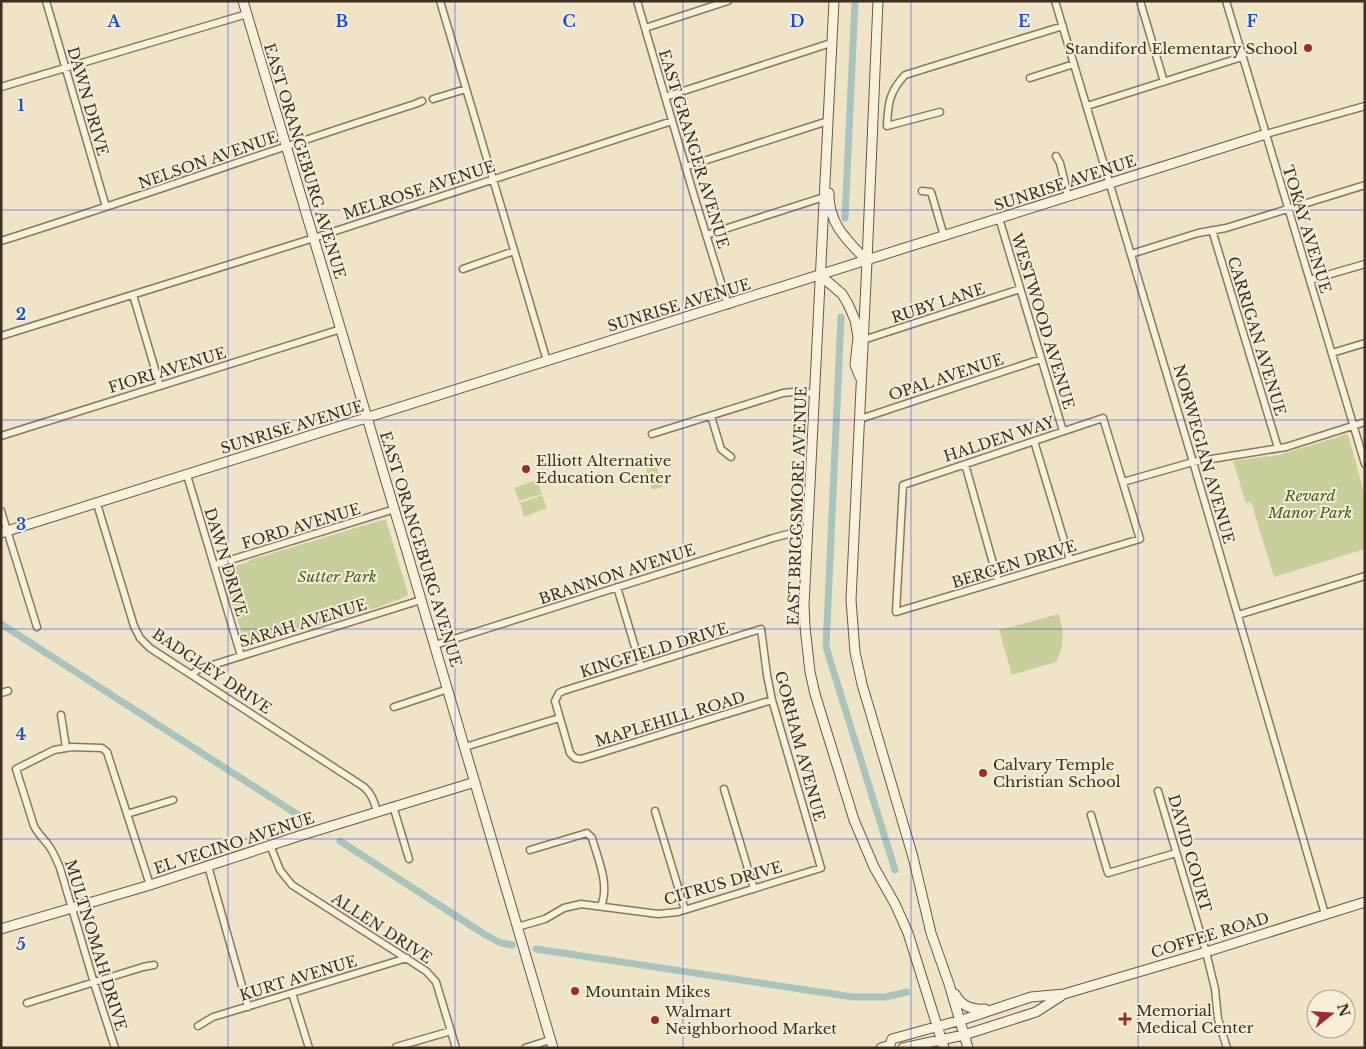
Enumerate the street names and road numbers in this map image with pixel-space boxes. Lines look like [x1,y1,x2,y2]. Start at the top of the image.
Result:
street label: EAST ORANGEBURG AVENUE [260,41,350,281]
street label: DAWN DRIVE [63,44,113,158]
street label: EAST GRANGER AVENUE [655,47,733,251]
street label: NELSON AVENUE [136,127,281,193]
street label: SUNRISE AVENUE [991,151,1139,215]
street label: MELROSE AVENUE [341,156,497,224]
street label: TOKAY AVENUE [1279,163,1336,295]
street label: WESTWOOD AVENUE [1007,230,1079,411]
street label: CARRIGAN AVENUE [1224,254,1290,418]
street label: SUNRISE AVENUE [605,274,753,336]
street label: RUBY LANE [889,279,987,327]
street label: FIORI AVENUE [106,343,228,397]
street label: OPAL AVENUE [886,349,1006,405]
street label: NORWEGIAN AVENUE [1169,362,1239,546]
street label: EAST BRIGGSMORE AVENUE [783,386,811,626]
street label: SUNRISE AVENUE [218,396,366,458]
street label: HALDEN WAY [941,412,1058,466]
street label: EAST ORANGEBURG AVENUE [376,429,466,669]
street label: FORD AVENUE [239,499,363,553]
street label: DAWN DRIVE [200,505,252,619]
street label: BERGEN DRIVE [949,536,1079,592]
street label: BRANNON AVENUE [536,540,698,608]
street label: SARAH AVENUE [237,595,369,651]
street label: KINGFIELD DRIVE [578,618,730,682]
street label: BADGLEY DRIVE [149,624,275,718]
street label: GORHAM AVENUE [771,669,829,823]
street label: MAPLEHILL ROAD [593,687,747,751]
street label: DAVID COURT [1164,792,1216,914]
street label: EL VECINO AVENUE [151,808,317,878]
street label: MULTNOMAH DRIVE [61,857,131,1033]
street label: CITRUS DRIVE [662,857,785,909]
street label: ALLEN DRIVE [327,888,436,968]
street label: COFFEE ROAD [1149,908,1271,962]
street label: KURT AVENUE [237,951,359,1005]

